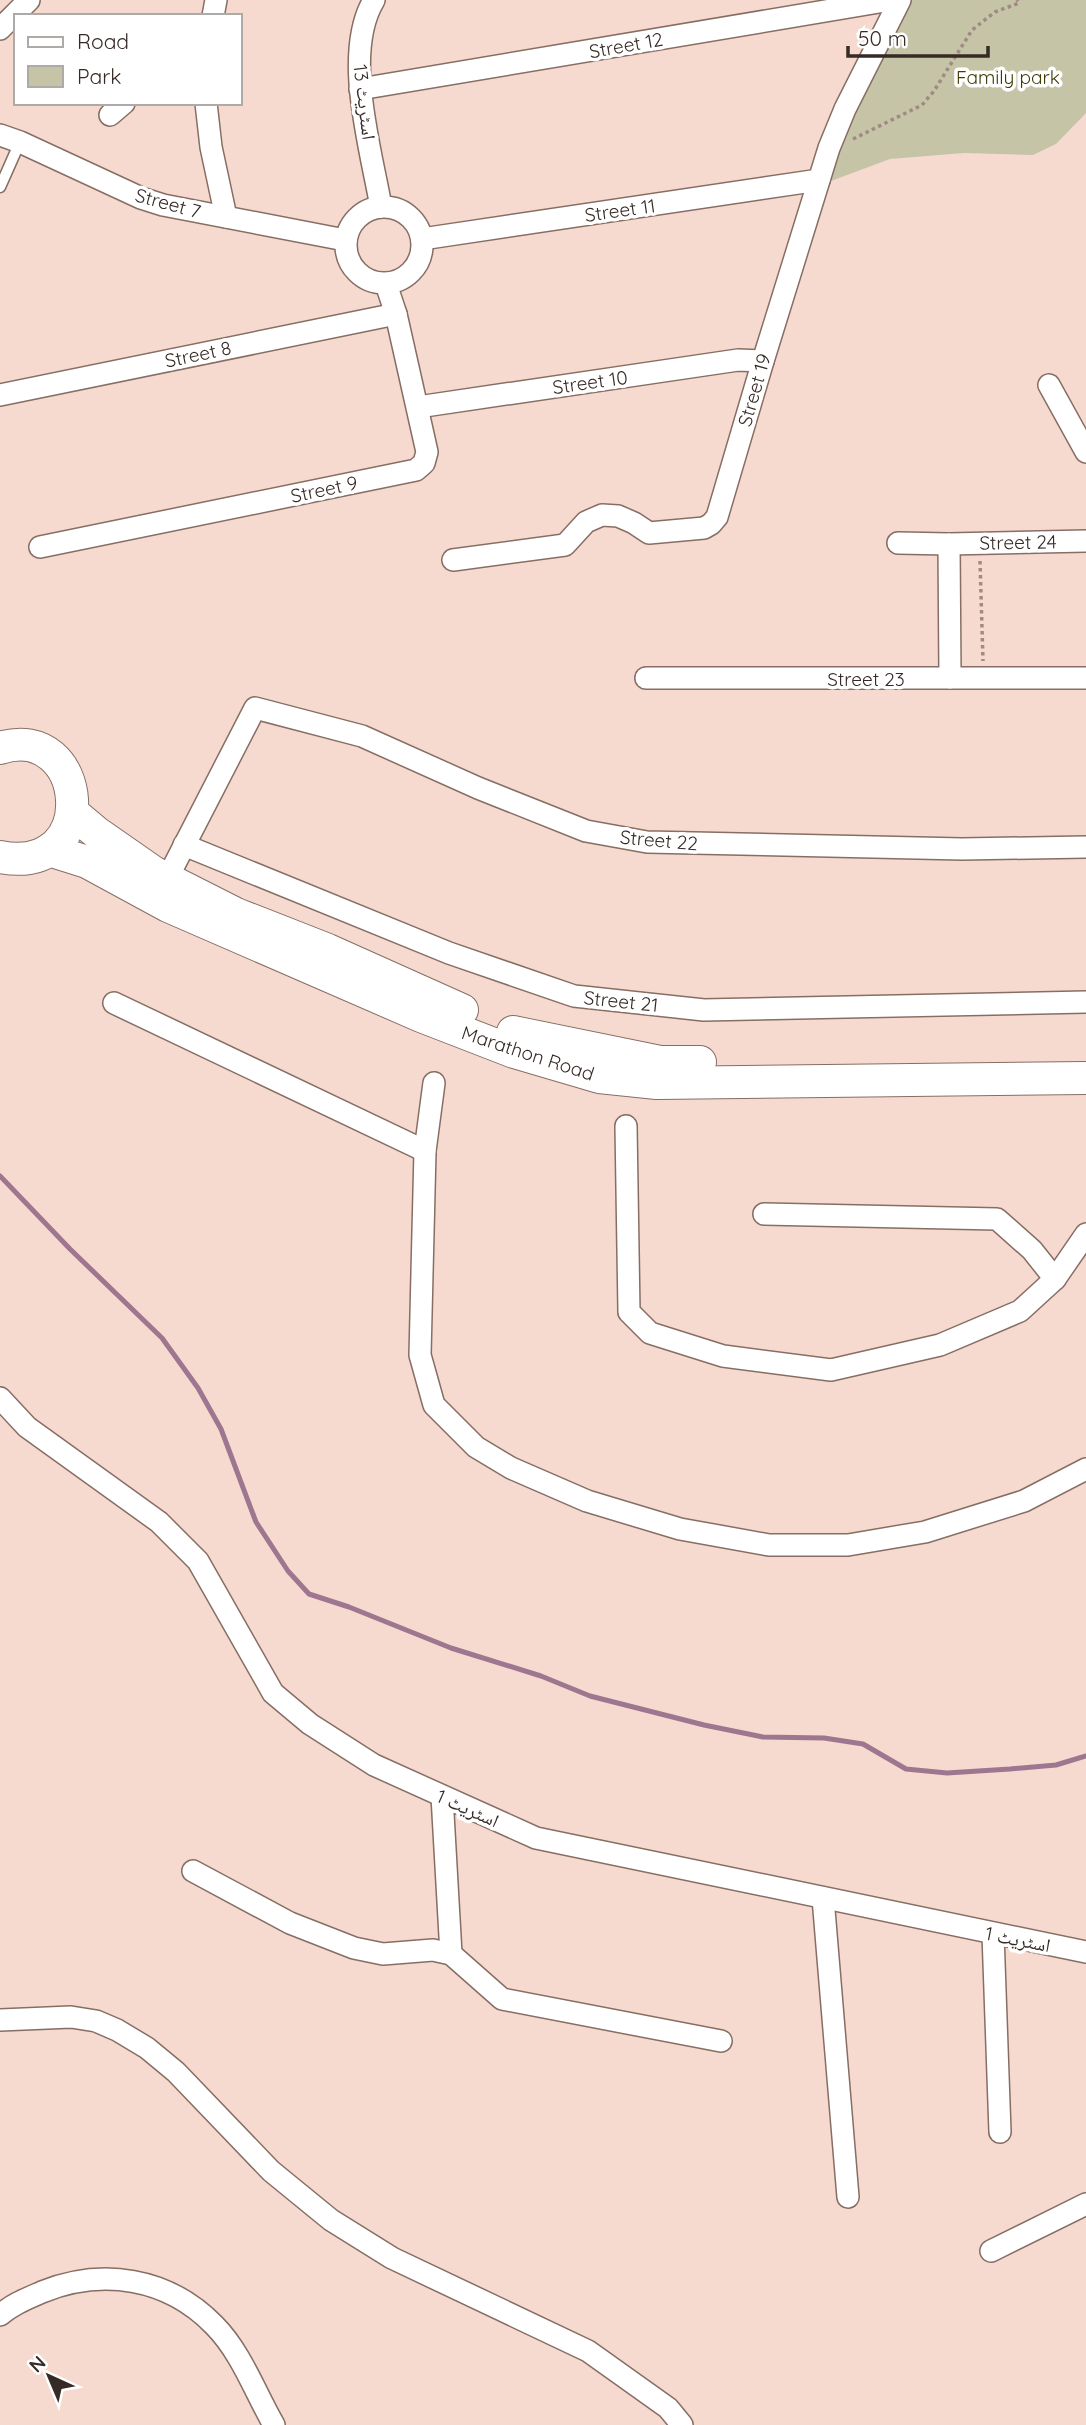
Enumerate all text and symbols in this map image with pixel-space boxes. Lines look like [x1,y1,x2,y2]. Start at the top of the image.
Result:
legend [14,14,242,105]
scale bar [848,14,988,58]
text: 50 m [858,25,907,51]
street label: Street 12 [587,27,665,63]
text: Road [77,28,129,54]
text: Park [77,63,121,89]
street label: اسٹریٹ 13 [348,63,382,141]
park label: Family park [956,65,1060,89]
street label: Street 7 [133,183,204,223]
street label: Street 11 [583,193,657,227]
street label: Street 8 [163,335,233,373]
street label: Street 19 [732,351,776,429]
street label: Street 10 [551,365,629,399]
street label: Street 9 [288,470,360,508]
street label: Street 24 [979,529,1057,555]
street label: Street 23 [827,667,905,691]
street label: Street 22 [619,825,699,855]
street label: Street 21 [583,985,659,1017]
street label: Marathon Road [459,1020,597,1086]
street label: اسٹریٹ 1 [433,1784,503,1832]
street label: اسٹریٹ 1 [983,1921,1053,1957]
north arrow [14,2341,84,2411]
text: N [24,2350,51,2377]

